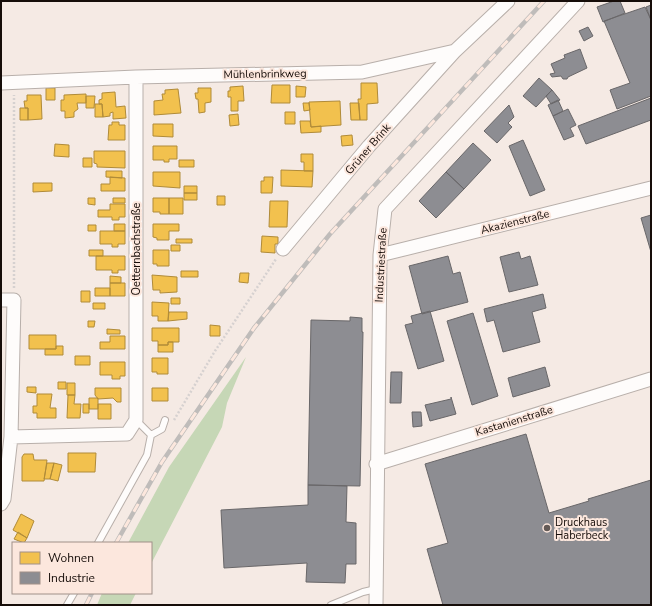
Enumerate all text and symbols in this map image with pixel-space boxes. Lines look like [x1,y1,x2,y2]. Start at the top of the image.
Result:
street label: Mühlenbrinkweg [223,66,307,82]
street label: Grüner Brink [342,120,395,178]
street label: Oetternbachstraße [129,202,144,295]
street label: Akazienstraße [479,206,551,238]
street label: Industriestraße [372,227,390,303]
street label: Kastanienstraße [474,402,555,440]
place label: Druckhaus Haberbeck [555,515,609,543]
marker: Druckhaus Haberbeck [542,523,552,533]
legend [12,542,152,594]
text: Wohnen [48,550,94,566]
text: Industrie [48,570,95,586]

